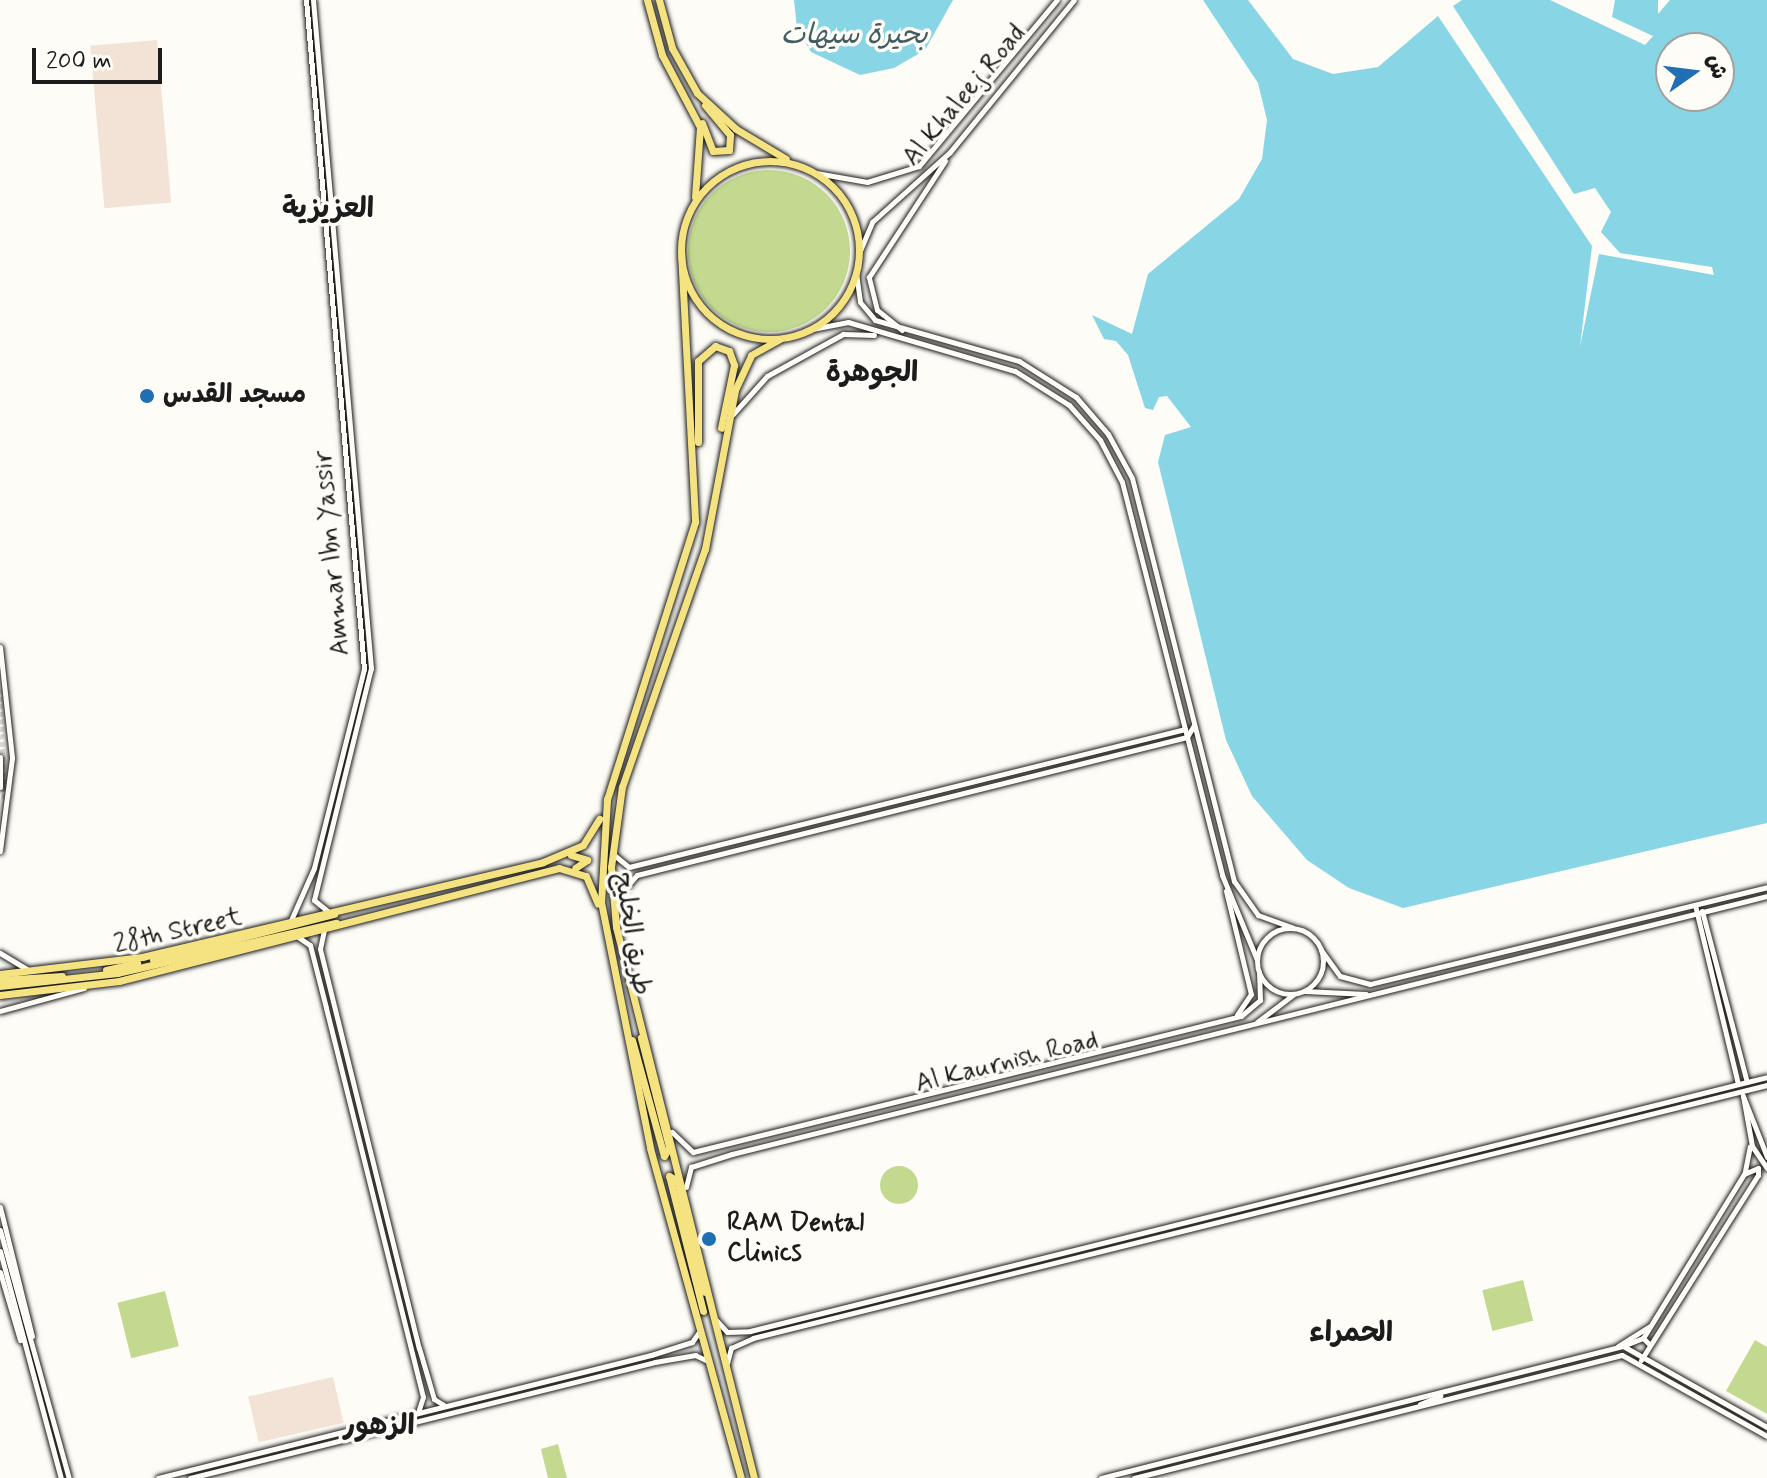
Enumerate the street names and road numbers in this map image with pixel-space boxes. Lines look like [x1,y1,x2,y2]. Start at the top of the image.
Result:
street label: Al Khaleej Road [897,19,1033,173]
street label: Ammar Ibn Yassir [308,446,358,660]
street label: طريق الخليج [606,870,656,998]
street label: 28th Street [111,902,245,962]
street label: Al Kaurnish Road [911,1025,1103,1101]

